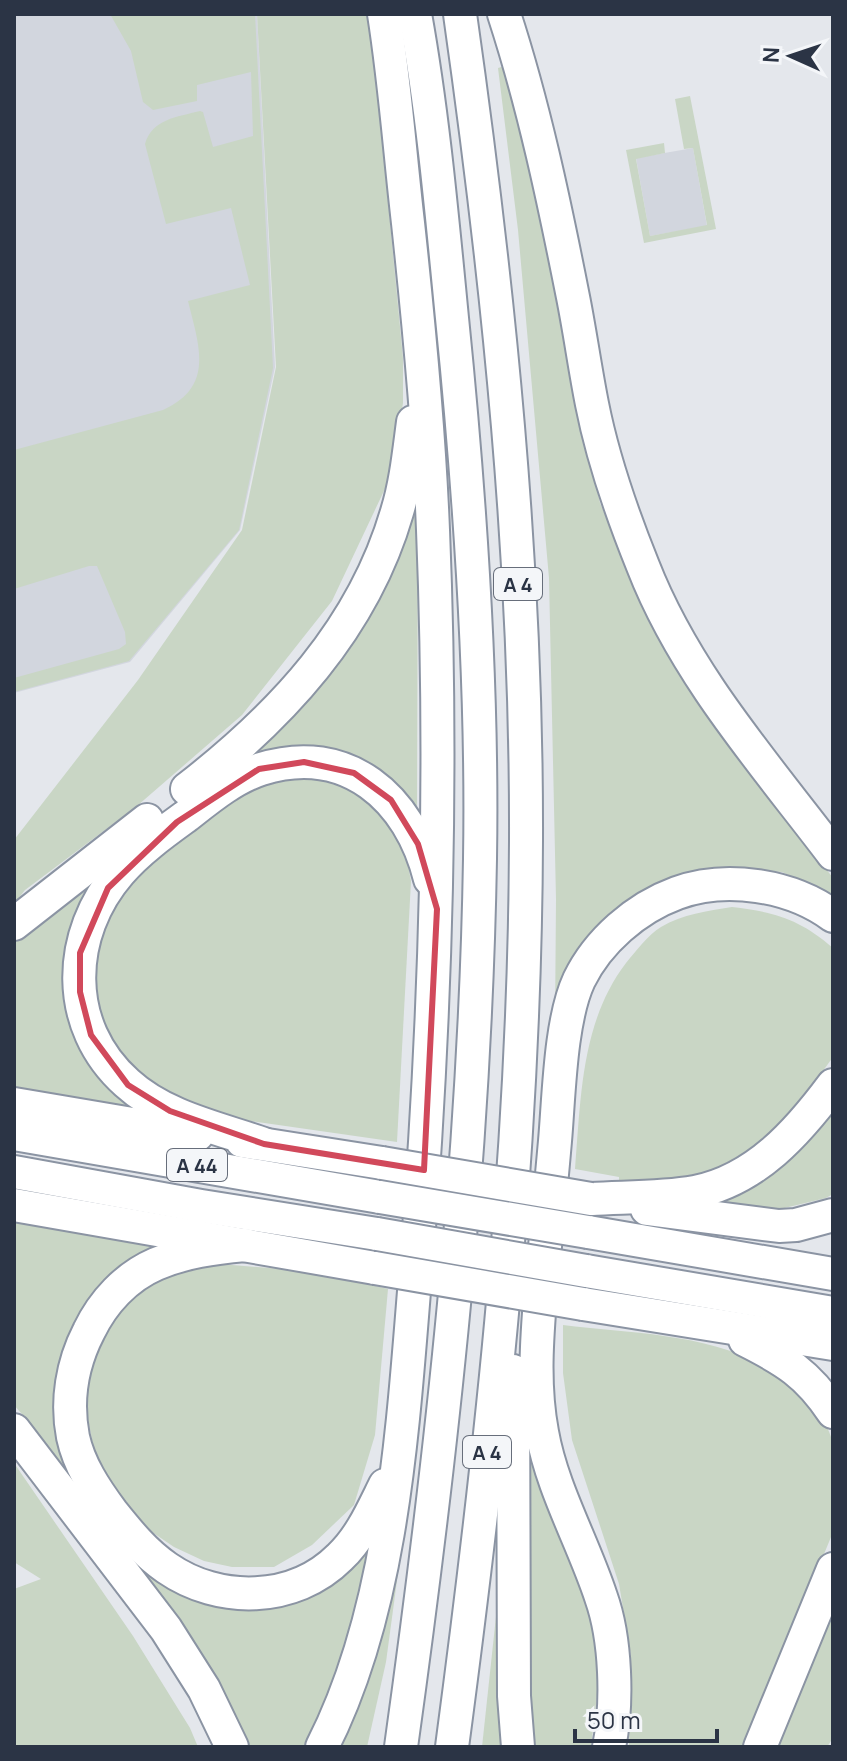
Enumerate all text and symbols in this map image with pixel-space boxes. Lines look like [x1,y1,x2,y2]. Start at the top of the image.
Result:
north arrow [751,16,831,96]
text: N [756,46,786,64]
road number: A 4 [494,568,542,600]
road number: A 44 [167,1149,227,1181]
road number: A 4 [463,1436,511,1468]
scale bar [575,1693,717,1743]
text: 50 m [587,1703,641,1736]

